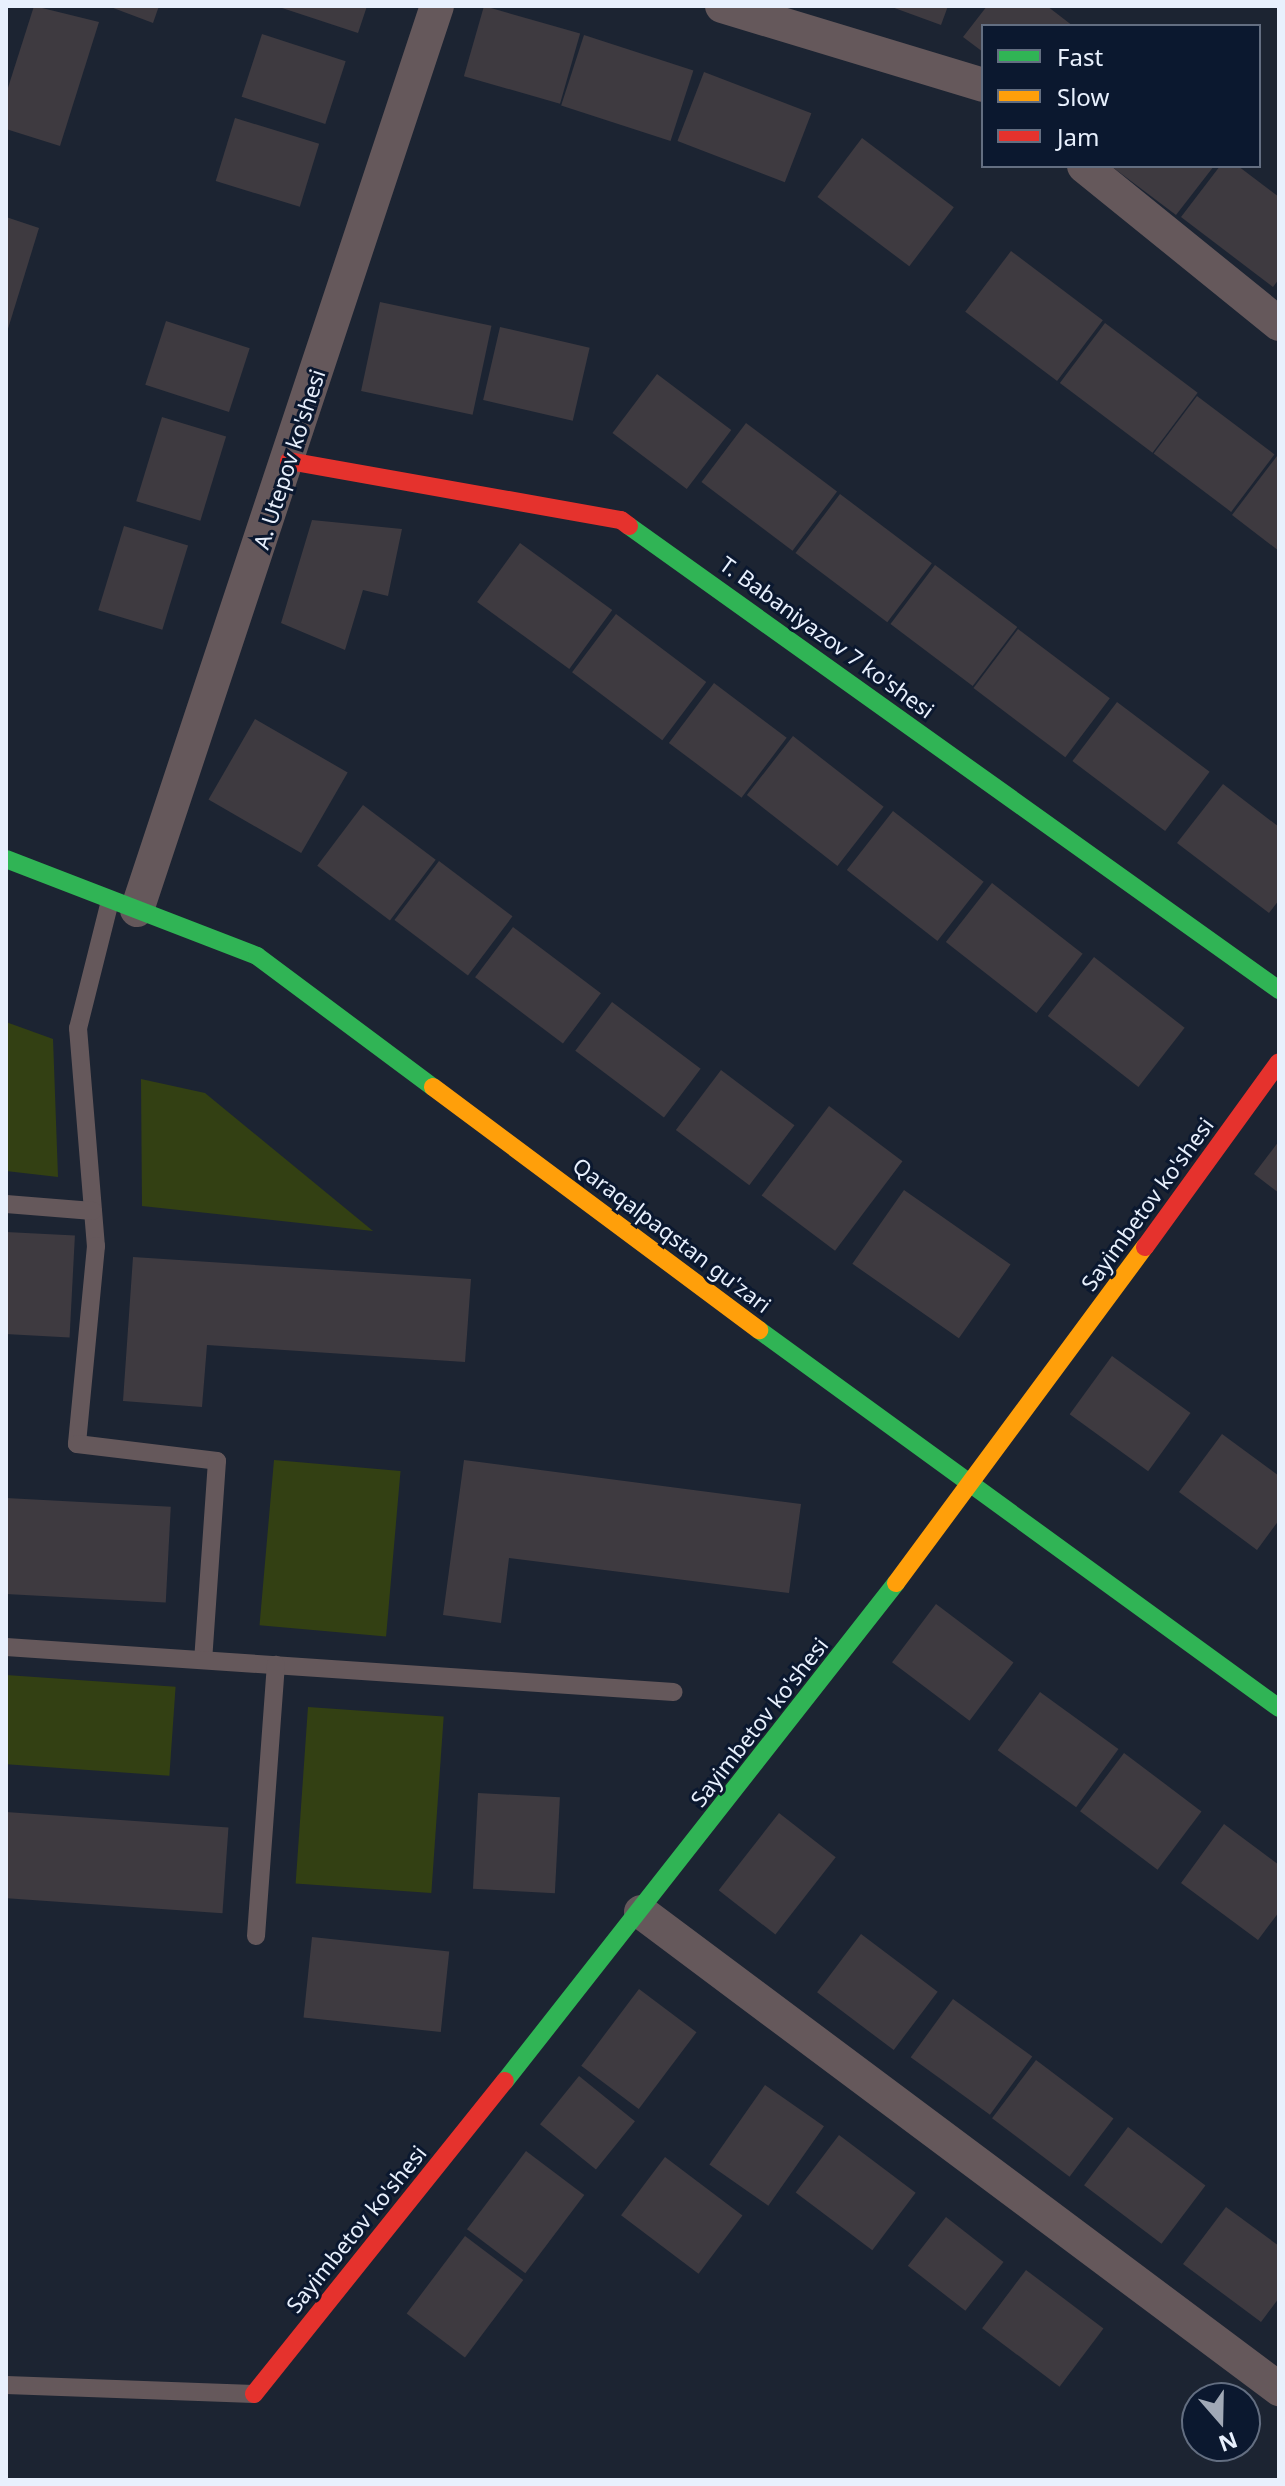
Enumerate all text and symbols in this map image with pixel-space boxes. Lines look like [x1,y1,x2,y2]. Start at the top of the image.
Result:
legend [981,24,1261,168]
text: Fast [1057,40,1103,73]
text: Slow [1057,80,1109,113]
text: Jam [1057,120,1099,153]
street label: A. Utepov ko'shesi [248,366,330,552]
street label: T. Babaniyazov 7 ko'shesi [715,550,939,724]
street label: Sayimbetov ko'shesi [1075,1112,1219,1296]
street label: Qaraqalpaqstan gu'zari [568,1152,776,1318]
street label: Sayimbetov ko'shesi [685,1632,833,1812]
street label: Sayimbetov ko'shesi [280,2140,432,2318]
north arrow [1181,2382,1261,2462]
text: N [1215,2426,1242,2460]

